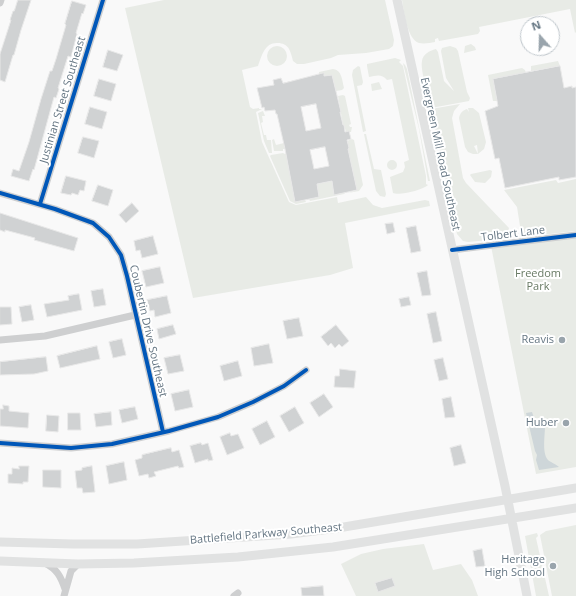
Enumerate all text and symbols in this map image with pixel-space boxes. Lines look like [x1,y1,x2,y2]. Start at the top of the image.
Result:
north arrow [520,16,560,56]
text: N [529,17,543,34]
street label: Justinian Street Southeast [37,35,89,165]
street label: Evergreen Mill Road Southeast [417,76,463,232]
street label: Tolbert Lane [480,224,546,244]
street label: Coubertin Drive Southeast [126,264,170,398]
park label: Freedom Park [515,267,561,293]
place label: Reavis [521,333,554,347]
marker: Reavis [557,335,567,345]
place label: Huber [526,416,558,430]
marker: Huber [561,418,571,428]
street label: Battlefield Parkway Southeast [189,521,343,547]
place label: Heritage High School [484,553,545,579]
marker: Heritage High School [548,561,558,571]

